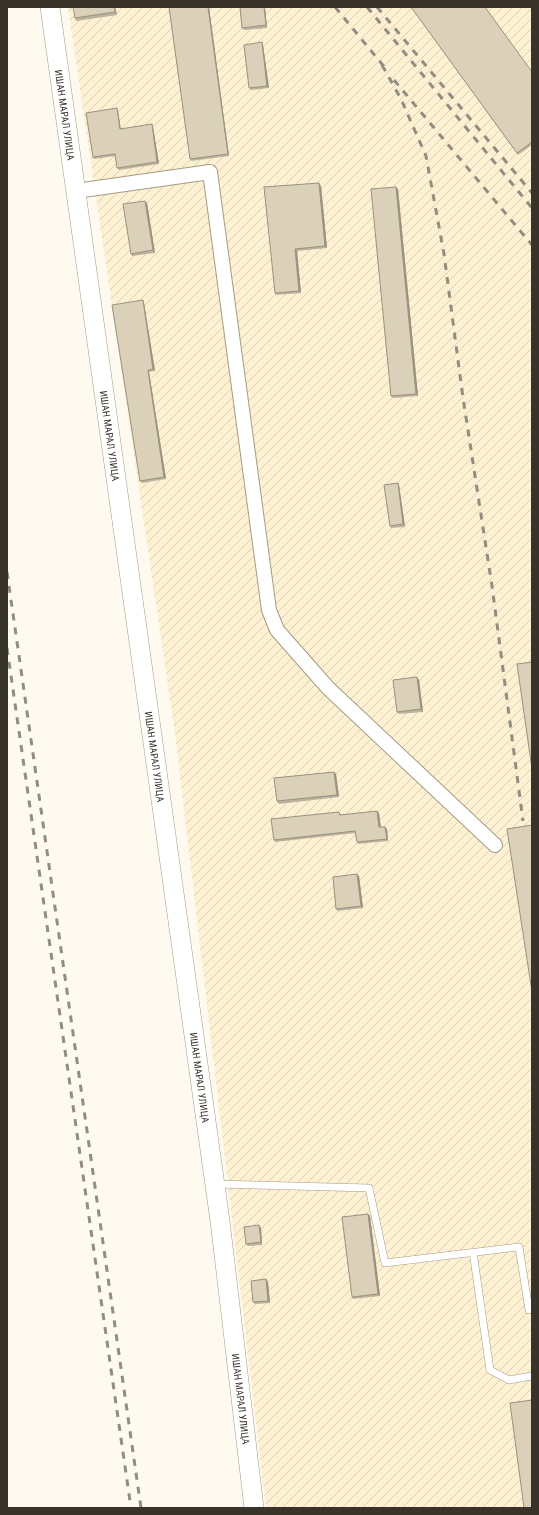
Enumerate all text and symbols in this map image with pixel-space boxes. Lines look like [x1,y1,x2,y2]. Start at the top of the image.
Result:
street label: ИШАН МАРАЛ УЛИЦА [53,69,77,161]
street label: ИШАН МАРАЛ УЛИЦА [98,390,122,482]
street label: ИШАН МАРАЛ УЛИЦА [143,711,167,803]
street label: ИШАН МАРАЛ УЛИЦА [188,1032,212,1124]
street label: ИШАН МАРАЛ УЛИЦА [230,1353,252,1445]

